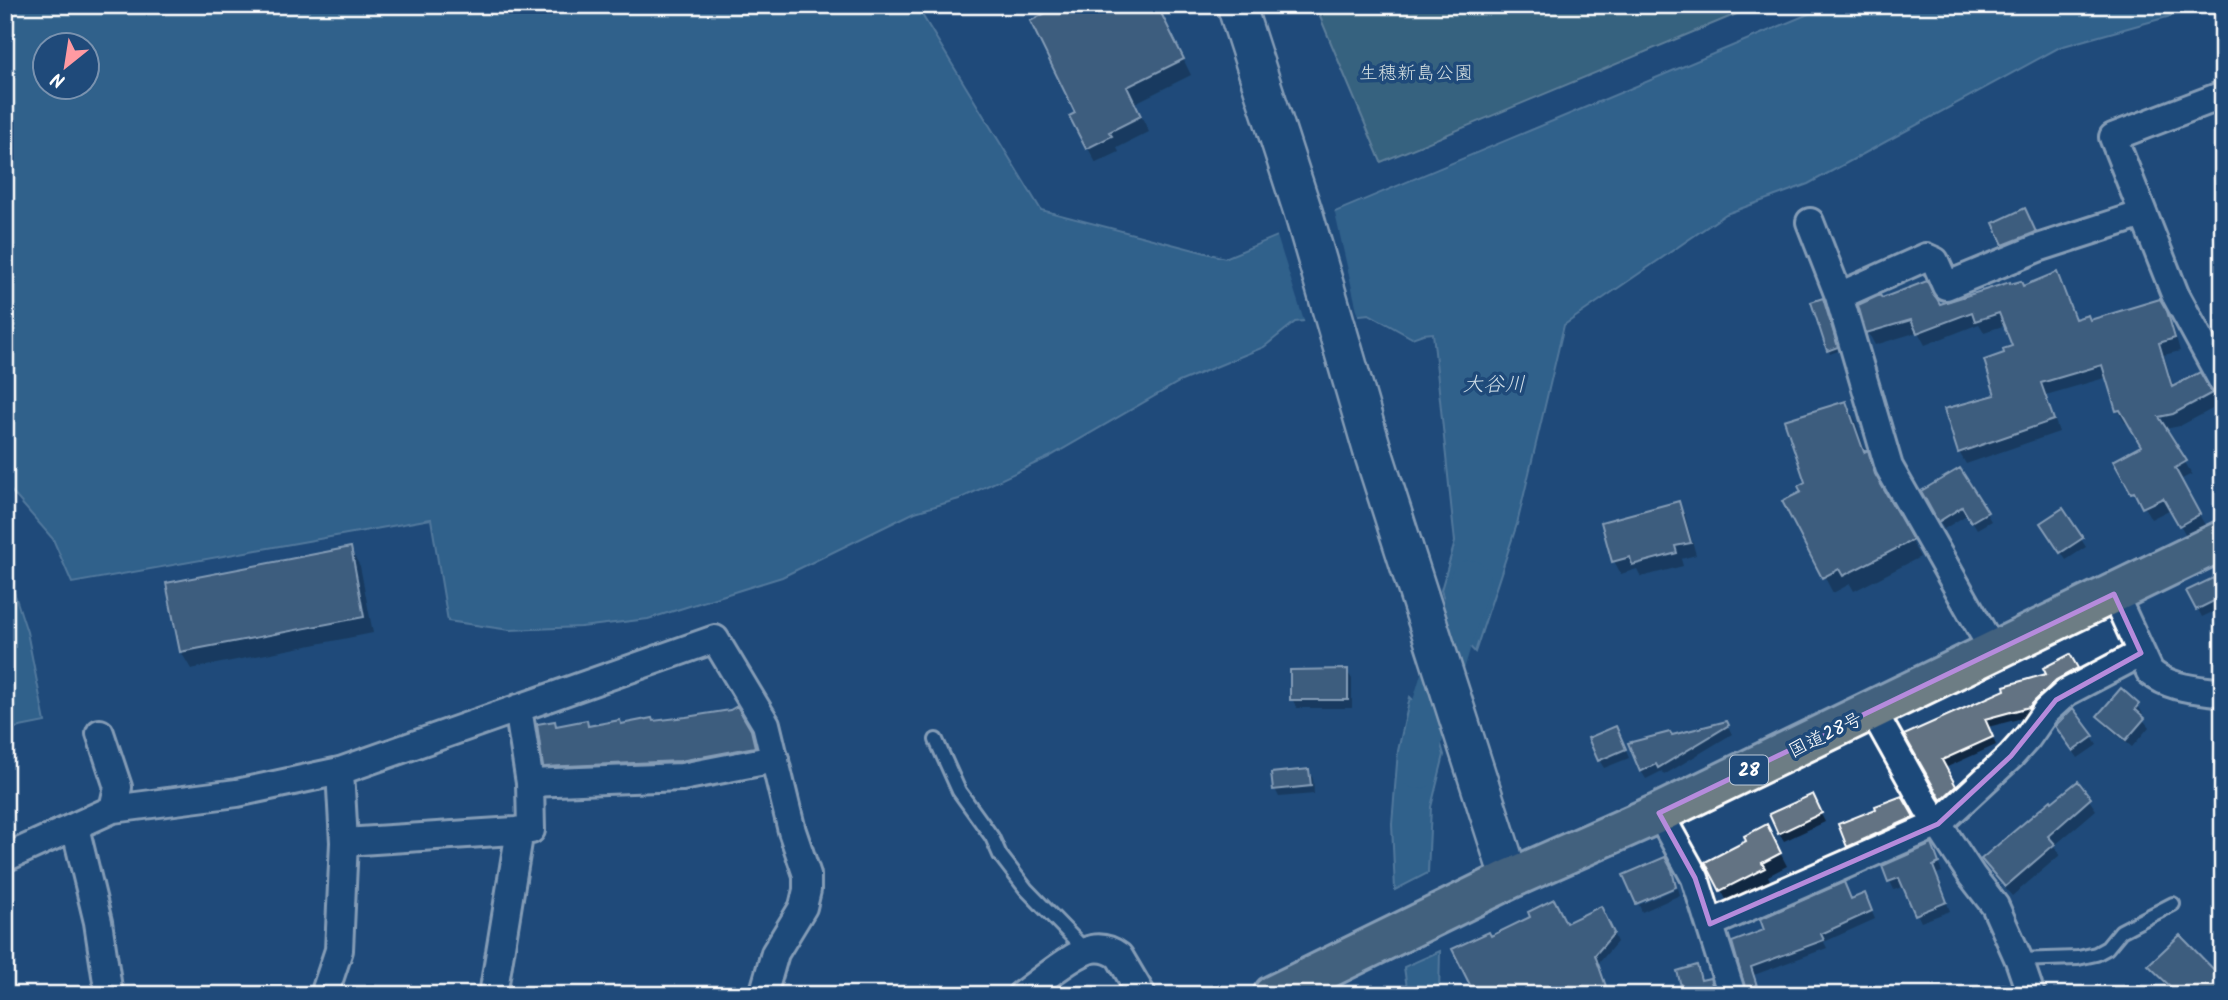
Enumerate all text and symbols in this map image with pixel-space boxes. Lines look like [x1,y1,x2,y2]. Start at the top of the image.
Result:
north arrow [32,32,102,102]
park label: 生穂新島公園 [1359,59,1473,89]
text: N [46,63,71,95]
water label: 大谷川 [1463,369,1526,402]
street label: 国道28号 [1784,705,1868,767]
road number: 28 [1730,756,1768,784]

